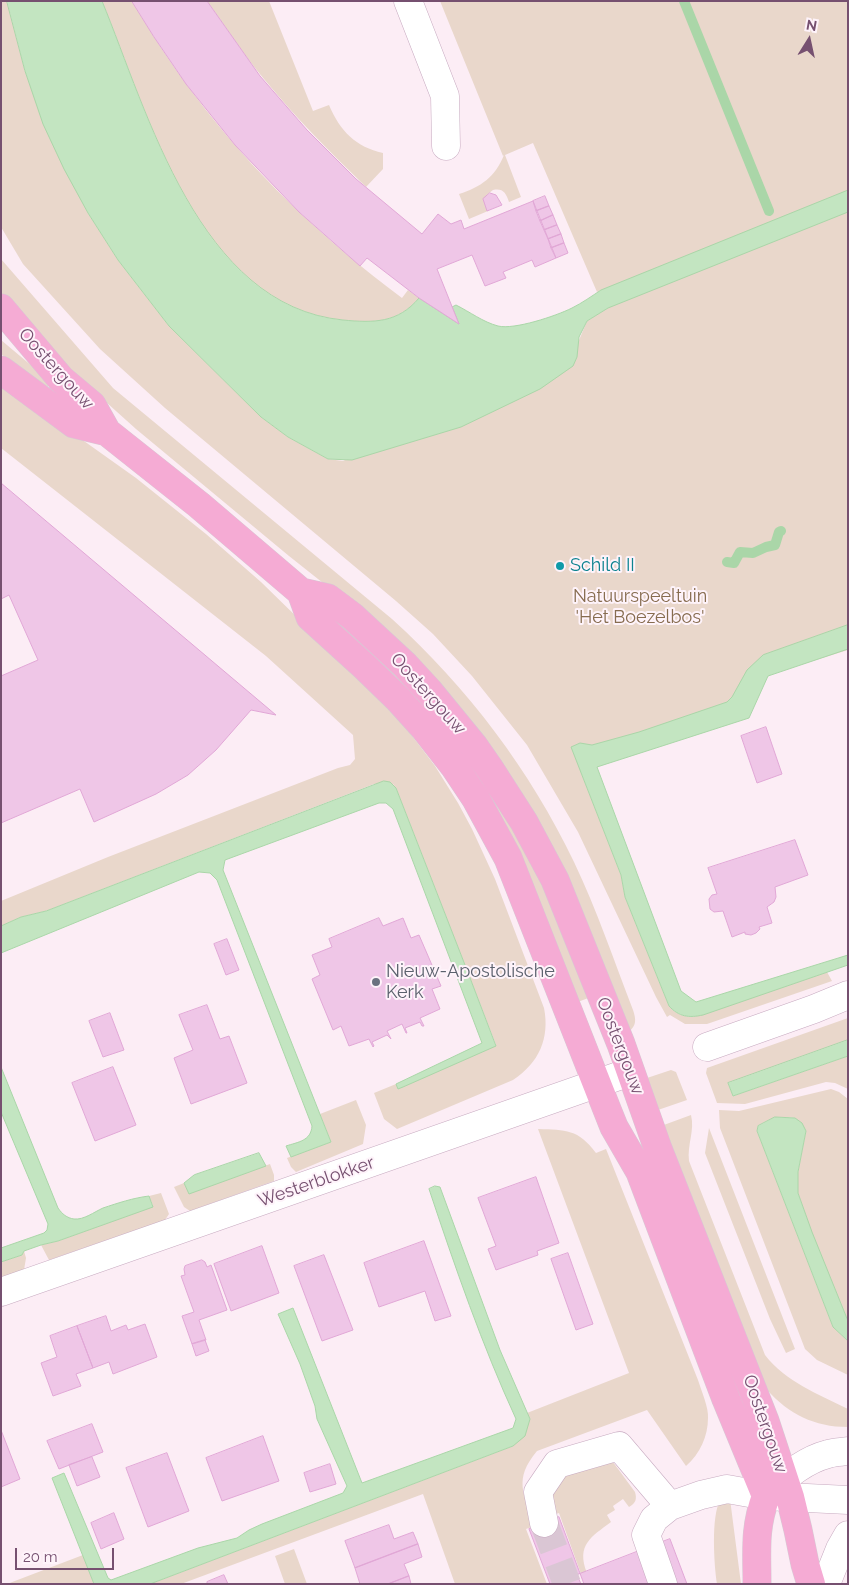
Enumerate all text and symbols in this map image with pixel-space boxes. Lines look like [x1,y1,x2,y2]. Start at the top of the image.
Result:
north arrow [784,15,834,65]
text: N [805,16,818,34]
street label: Oostergouw [14,324,98,414]
place label: Schild II [570,555,635,577]
marker: Schild II [554,560,566,572]
park label: Natuurspeeltuin 'Het Boezelbos' [573,586,707,628]
street label: Oostergouw [386,649,470,739]
place label: Nieuw-Apostolische Kerk [386,961,555,1004]
marker: Nieuw-Apostolische Kerk [370,976,382,988]
street label: Oostergouw [592,994,648,1098]
street label: Westerblokker [255,1152,377,1212]
street label: Oostergouw [738,1372,792,1476]
scale bar [18,1538,116,1570]
text: 20 m [23,1548,58,1566]

